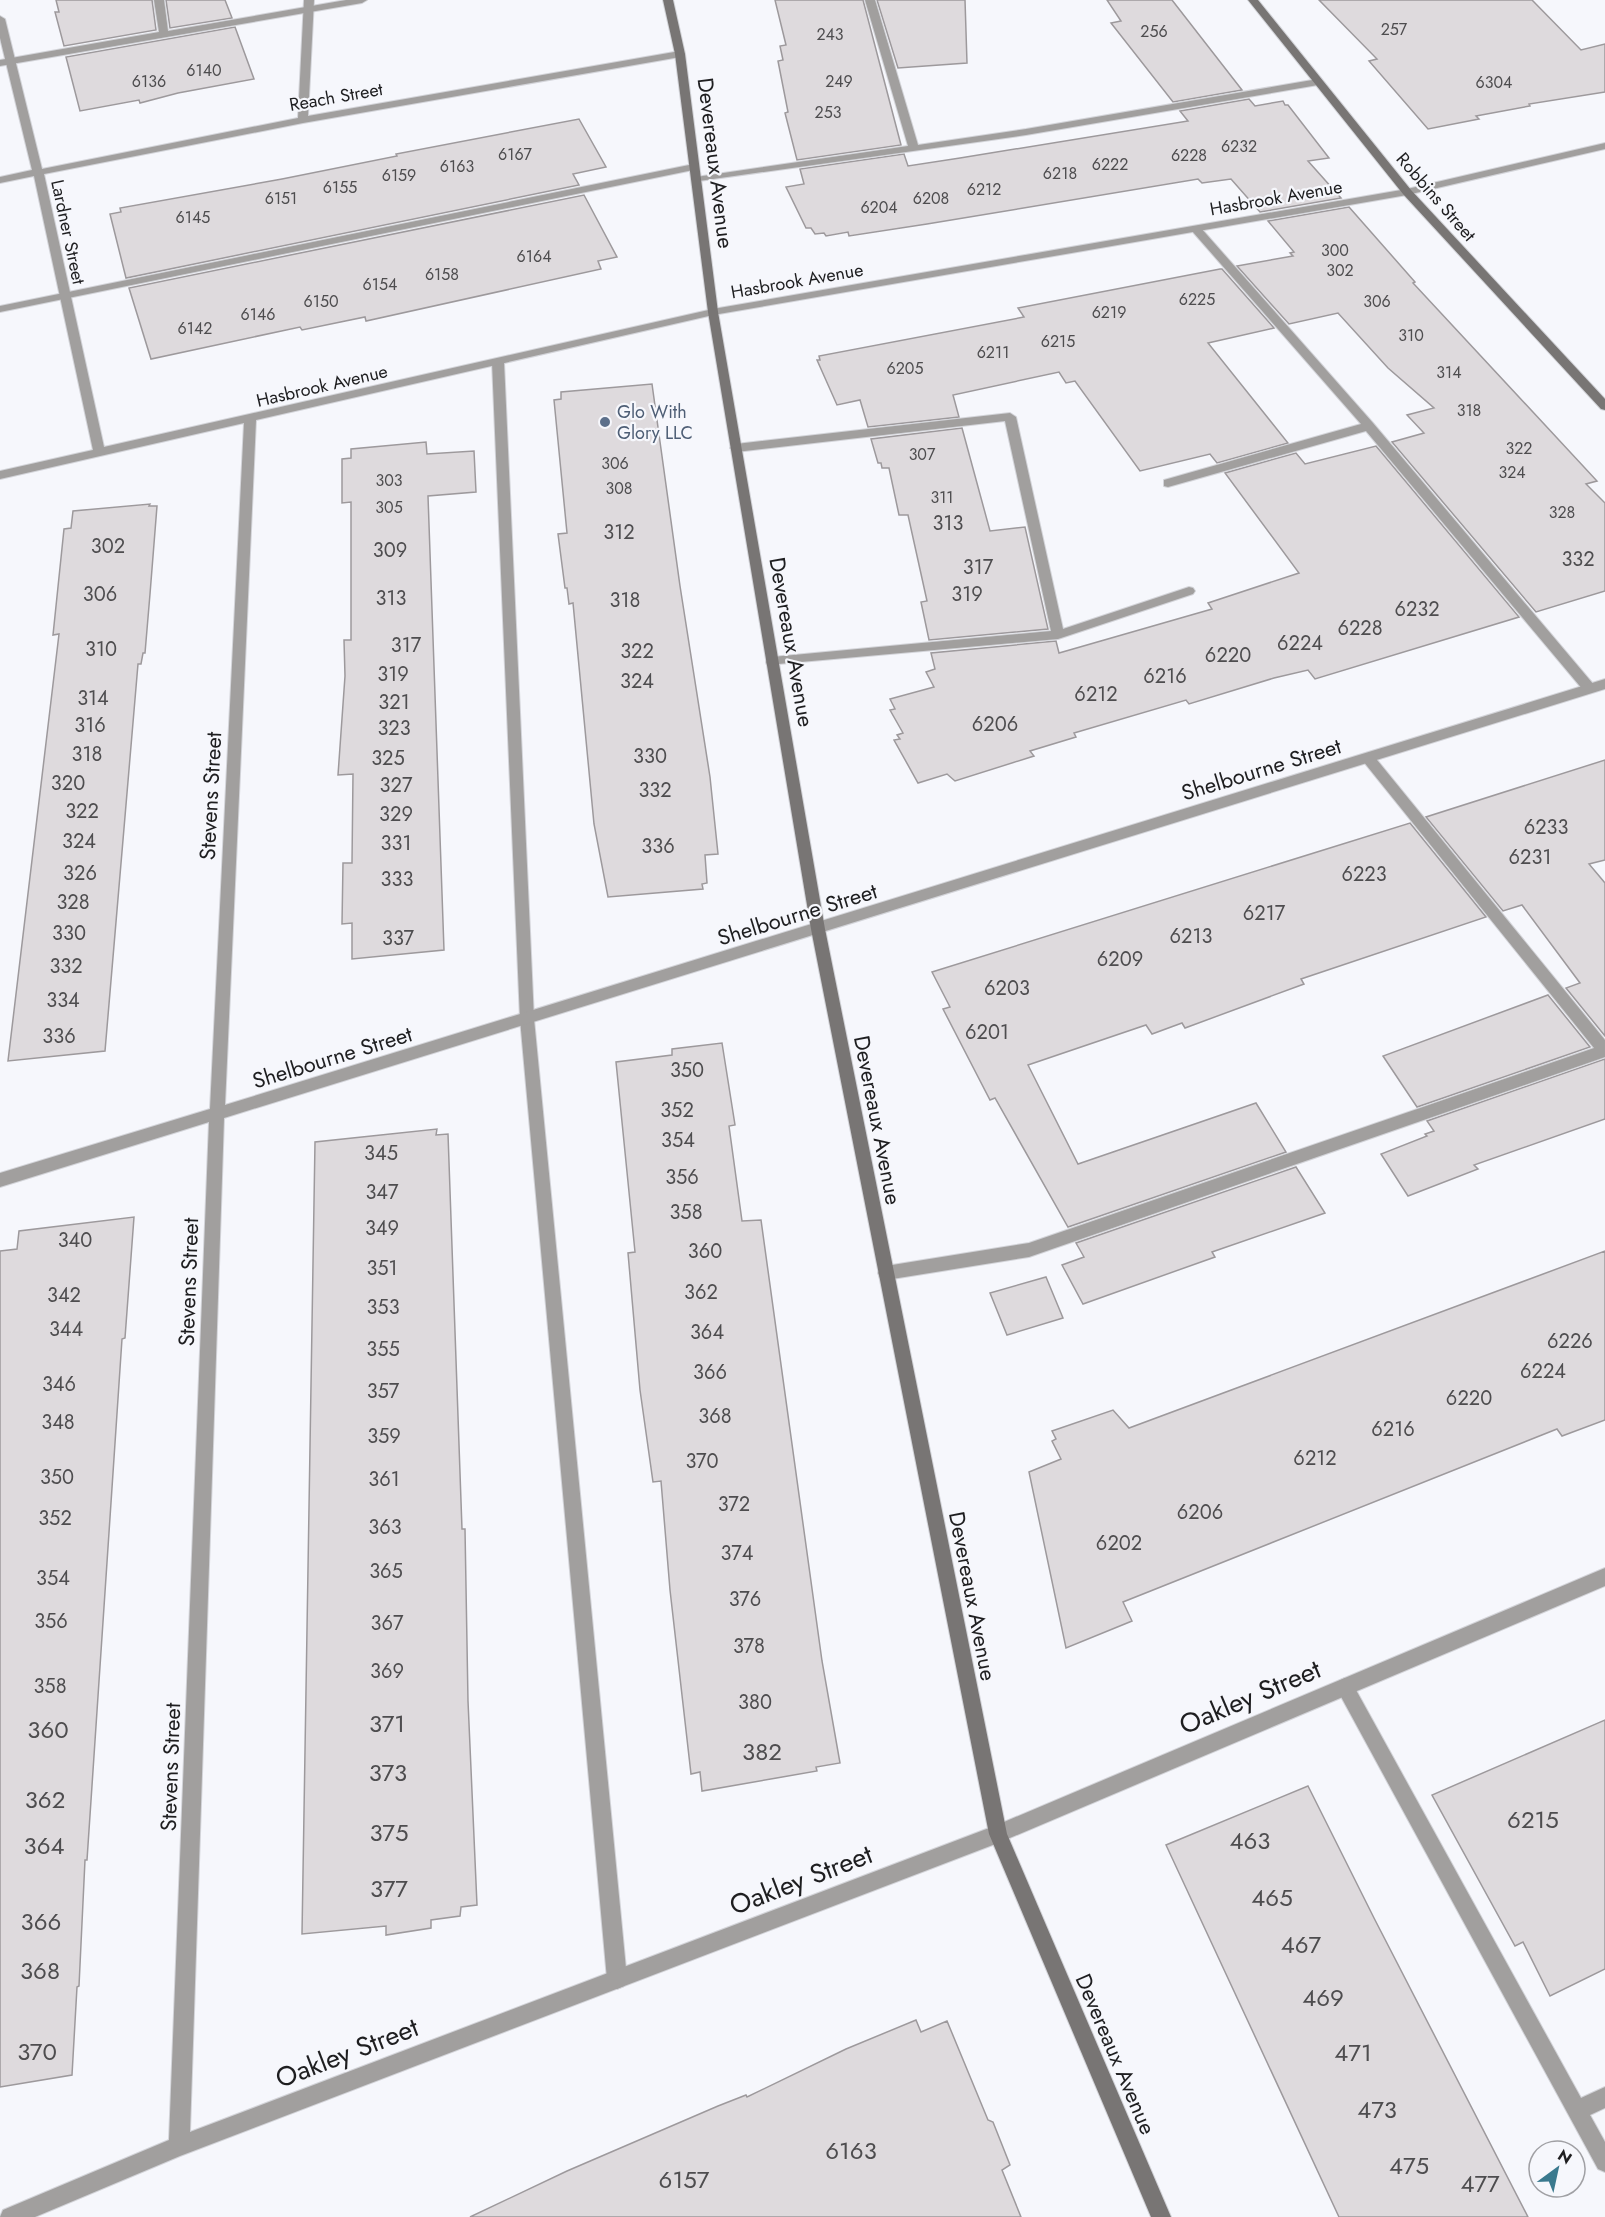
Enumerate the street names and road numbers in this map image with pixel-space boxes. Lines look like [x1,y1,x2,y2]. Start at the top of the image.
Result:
street label: Reach Street [287,76,385,118]
street label: Devereaux Avenue [690,76,742,250]
street label: Robbins Street [1390,147,1482,248]
street label: Hasbrook Avenue [1208,174,1344,222]
street label: Lardner Street [44,177,92,287]
street label: Hasbrook Avenue [729,257,865,305]
street label: Hasbrook Avenue [254,358,390,414]
street label: Devereaux Avenue [761,555,823,729]
street label: Shelbourne Street [1177,729,1346,809]
street label: Stevens Street [191,730,229,861]
street label: Shelbourne Street [713,874,882,954]
street label: Shelbourne Street [248,1017,417,1097]
street label: Devereaux Avenue [846,1033,910,1207]
street label: Stevens Street [170,1217,206,1347]
street label: Devereaux Avenue [941,1509,1005,1683]
street label: Oakley Street [1173,1649,1327,1744]
street label: Stevens Street [152,1702,188,1832]
street label: Oakley Street [724,1834,878,1925]
street label: Devereaux Avenue [1068,1969,1164,2139]
street label: Oakley Street [270,2007,424,2098]

